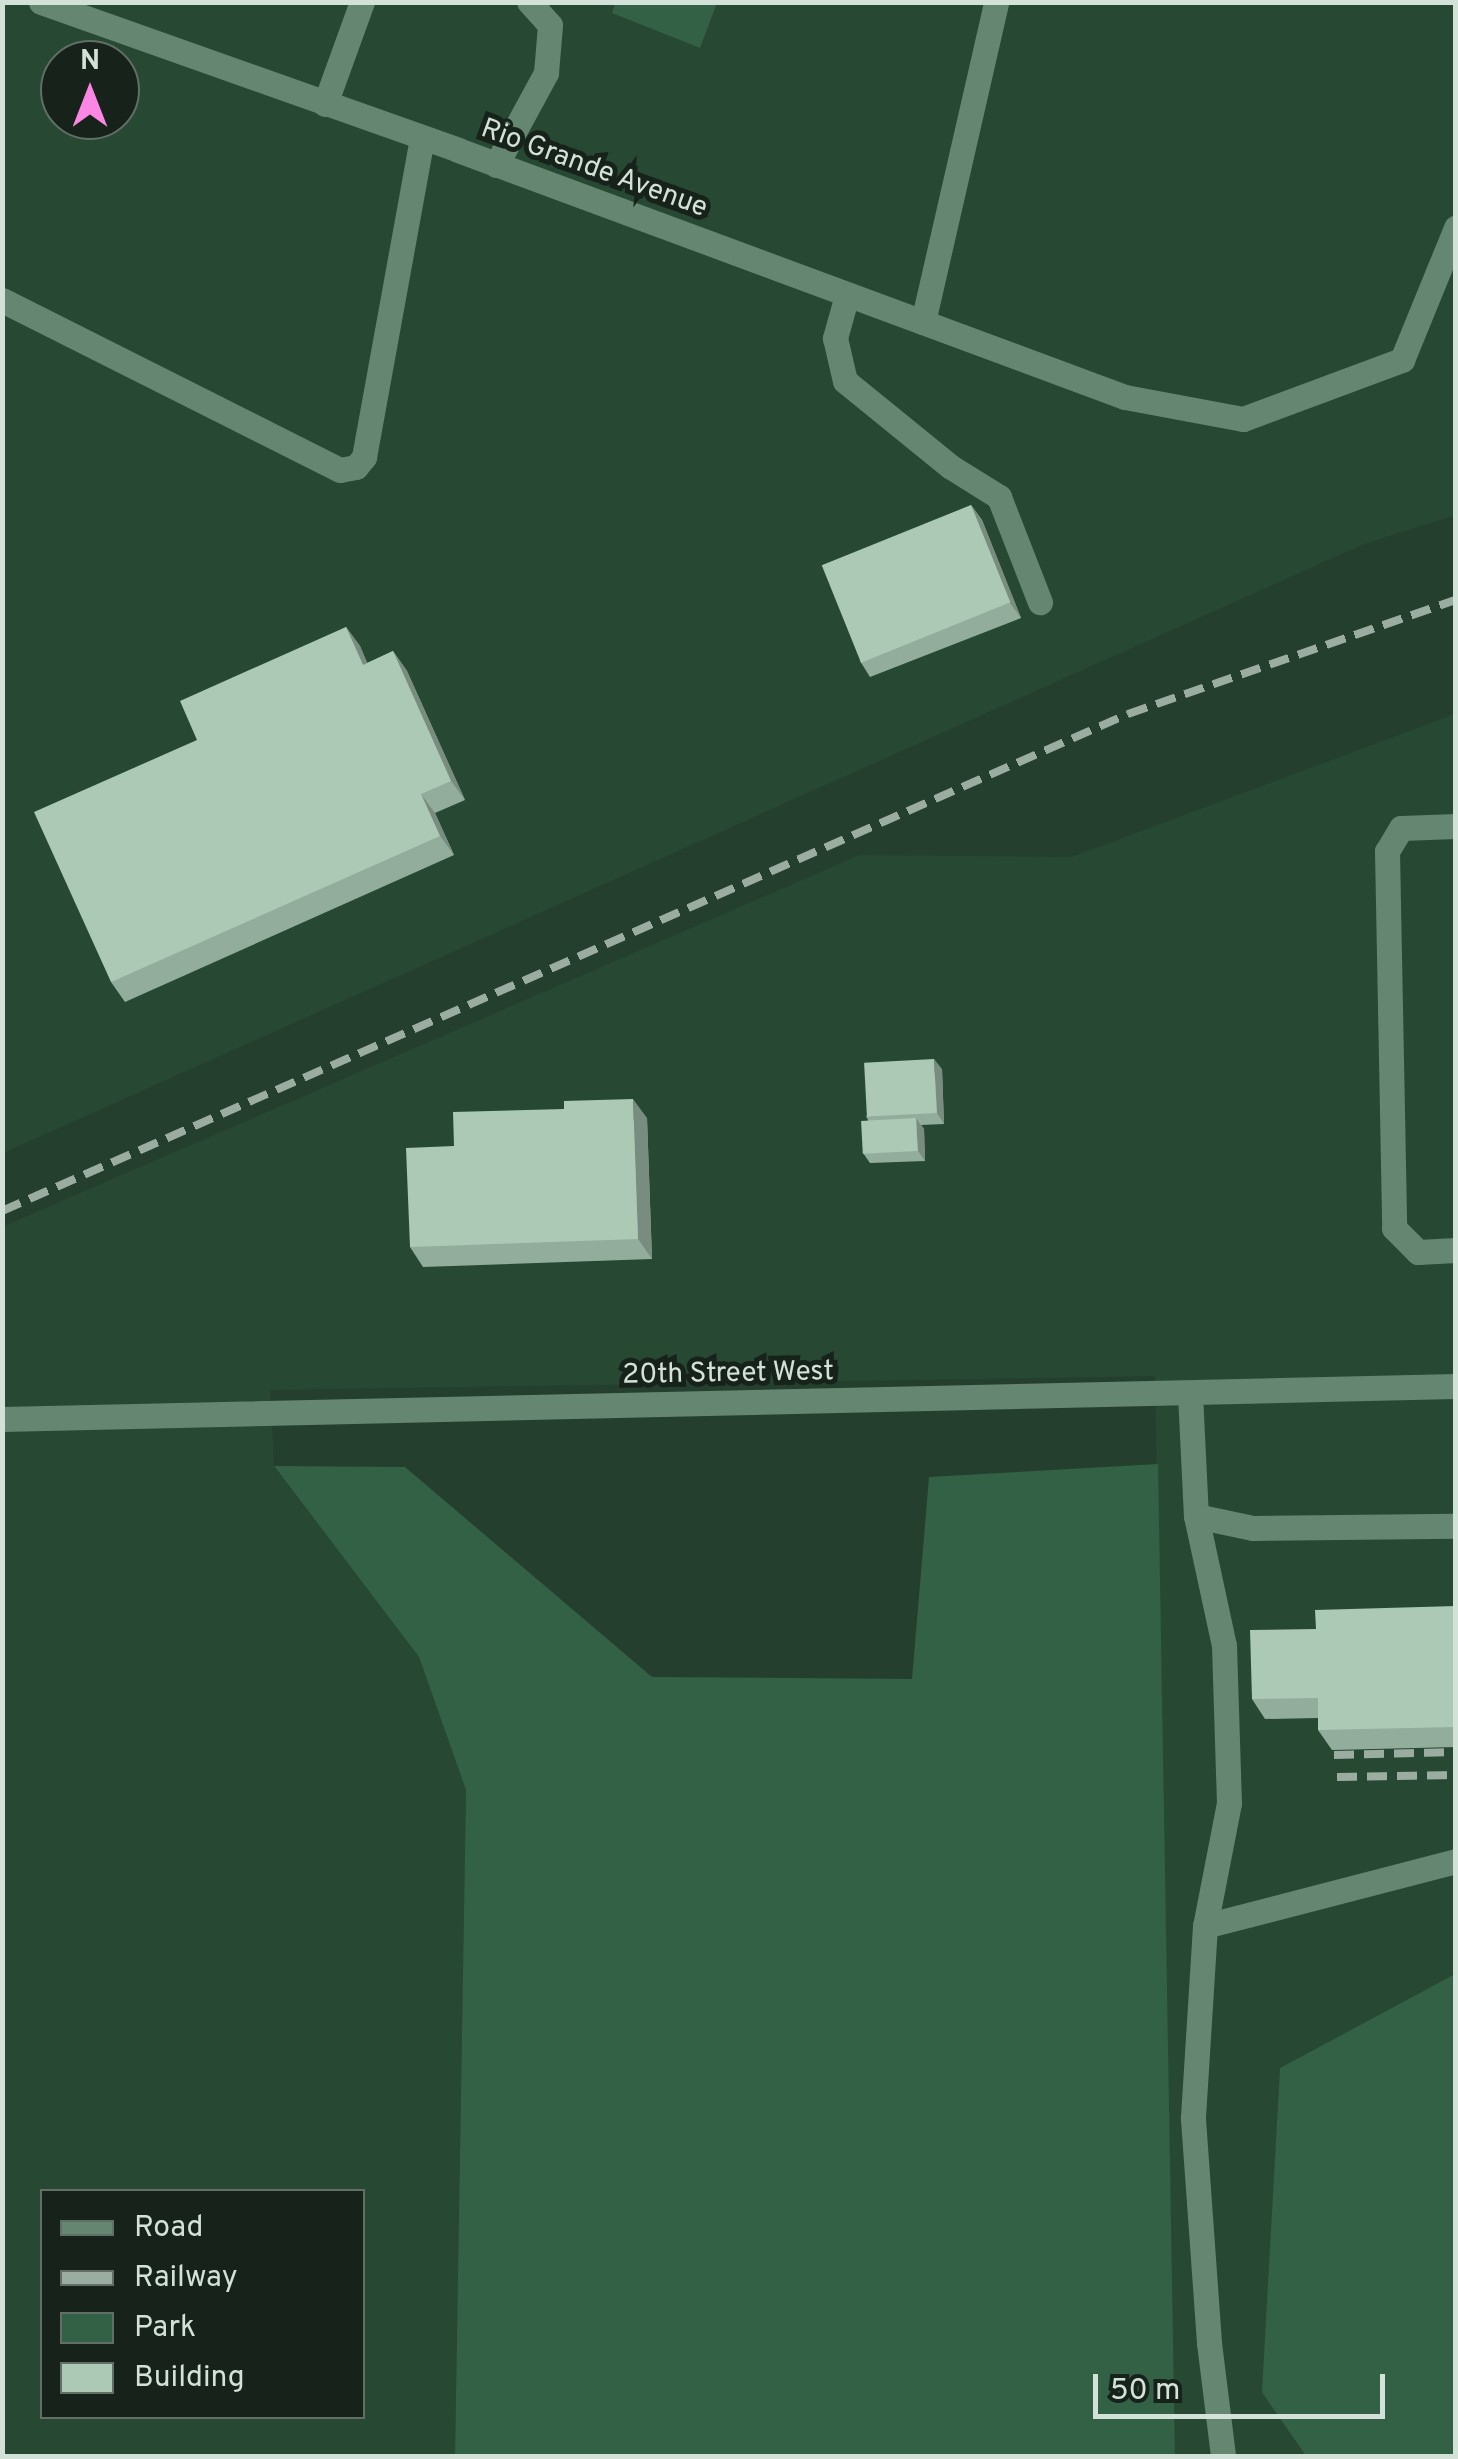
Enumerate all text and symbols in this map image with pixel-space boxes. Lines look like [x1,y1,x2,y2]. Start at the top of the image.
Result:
north arrow [40,40,140,140]
text: N [80,44,100,80]
street label: Rio Grande Avenue [476,112,712,226]
street label: 20th Street West [622,1355,834,1393]
legend [40,2189,365,2419]
text: Road [134,2210,203,2247]
text: Railway [134,2260,238,2297]
text: Park [134,2310,196,2347]
scale bar [1098,2354,1390,2416]
text: Building [134,2360,245,2397]
text: 50 m [1110,2373,1180,2410]

